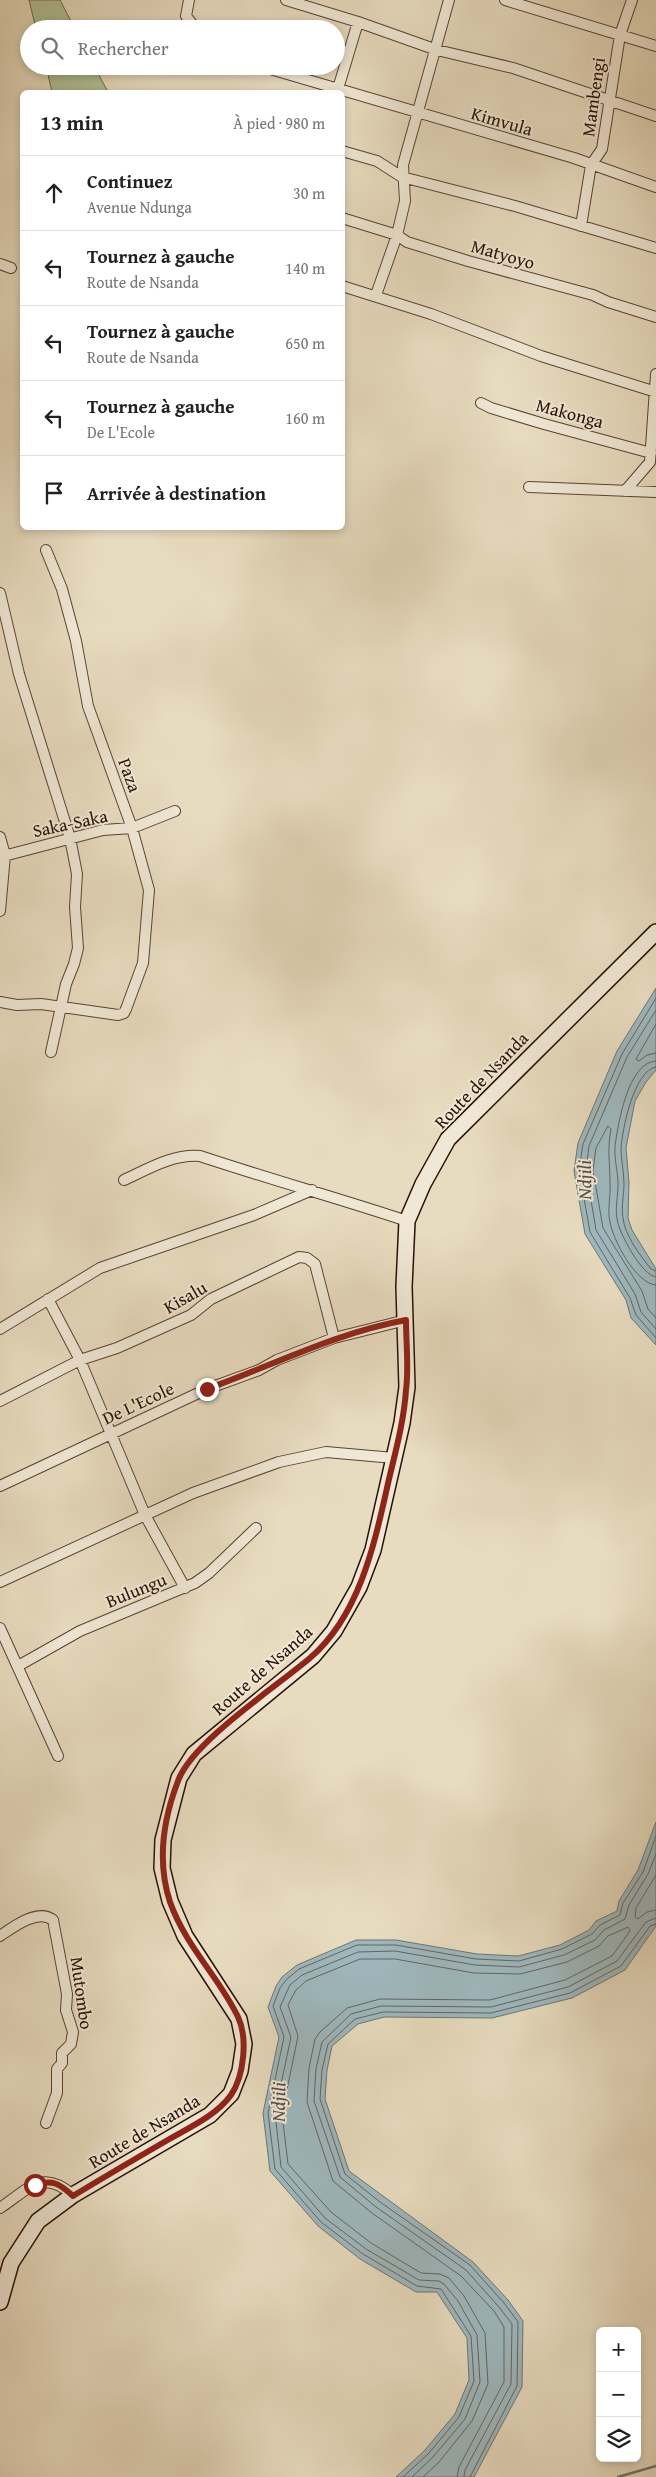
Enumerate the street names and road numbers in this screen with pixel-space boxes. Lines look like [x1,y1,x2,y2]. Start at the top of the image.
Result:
street label: Mambengi [574,56,612,138]
street label: Kimvula [468,99,536,143]
street label: Matyoyo [468,232,538,276]
street label: Makonga [533,391,607,435]
street label: Paza [111,754,149,796]
street label: Saka-Saka [30,802,110,844]
street label: Route de Nsanda [428,1025,535,1135]
street label: Kisalu [158,1274,212,1320]
street label: De L'Ecole [98,1375,178,1431]
street label: Bulungu [101,1565,171,1614]
street label: Route de Nsanda [206,1618,319,1721]
street label: Mutombo [64,1955,100,2031]
street label: Route de Nsanda [83,2087,205,2175]

